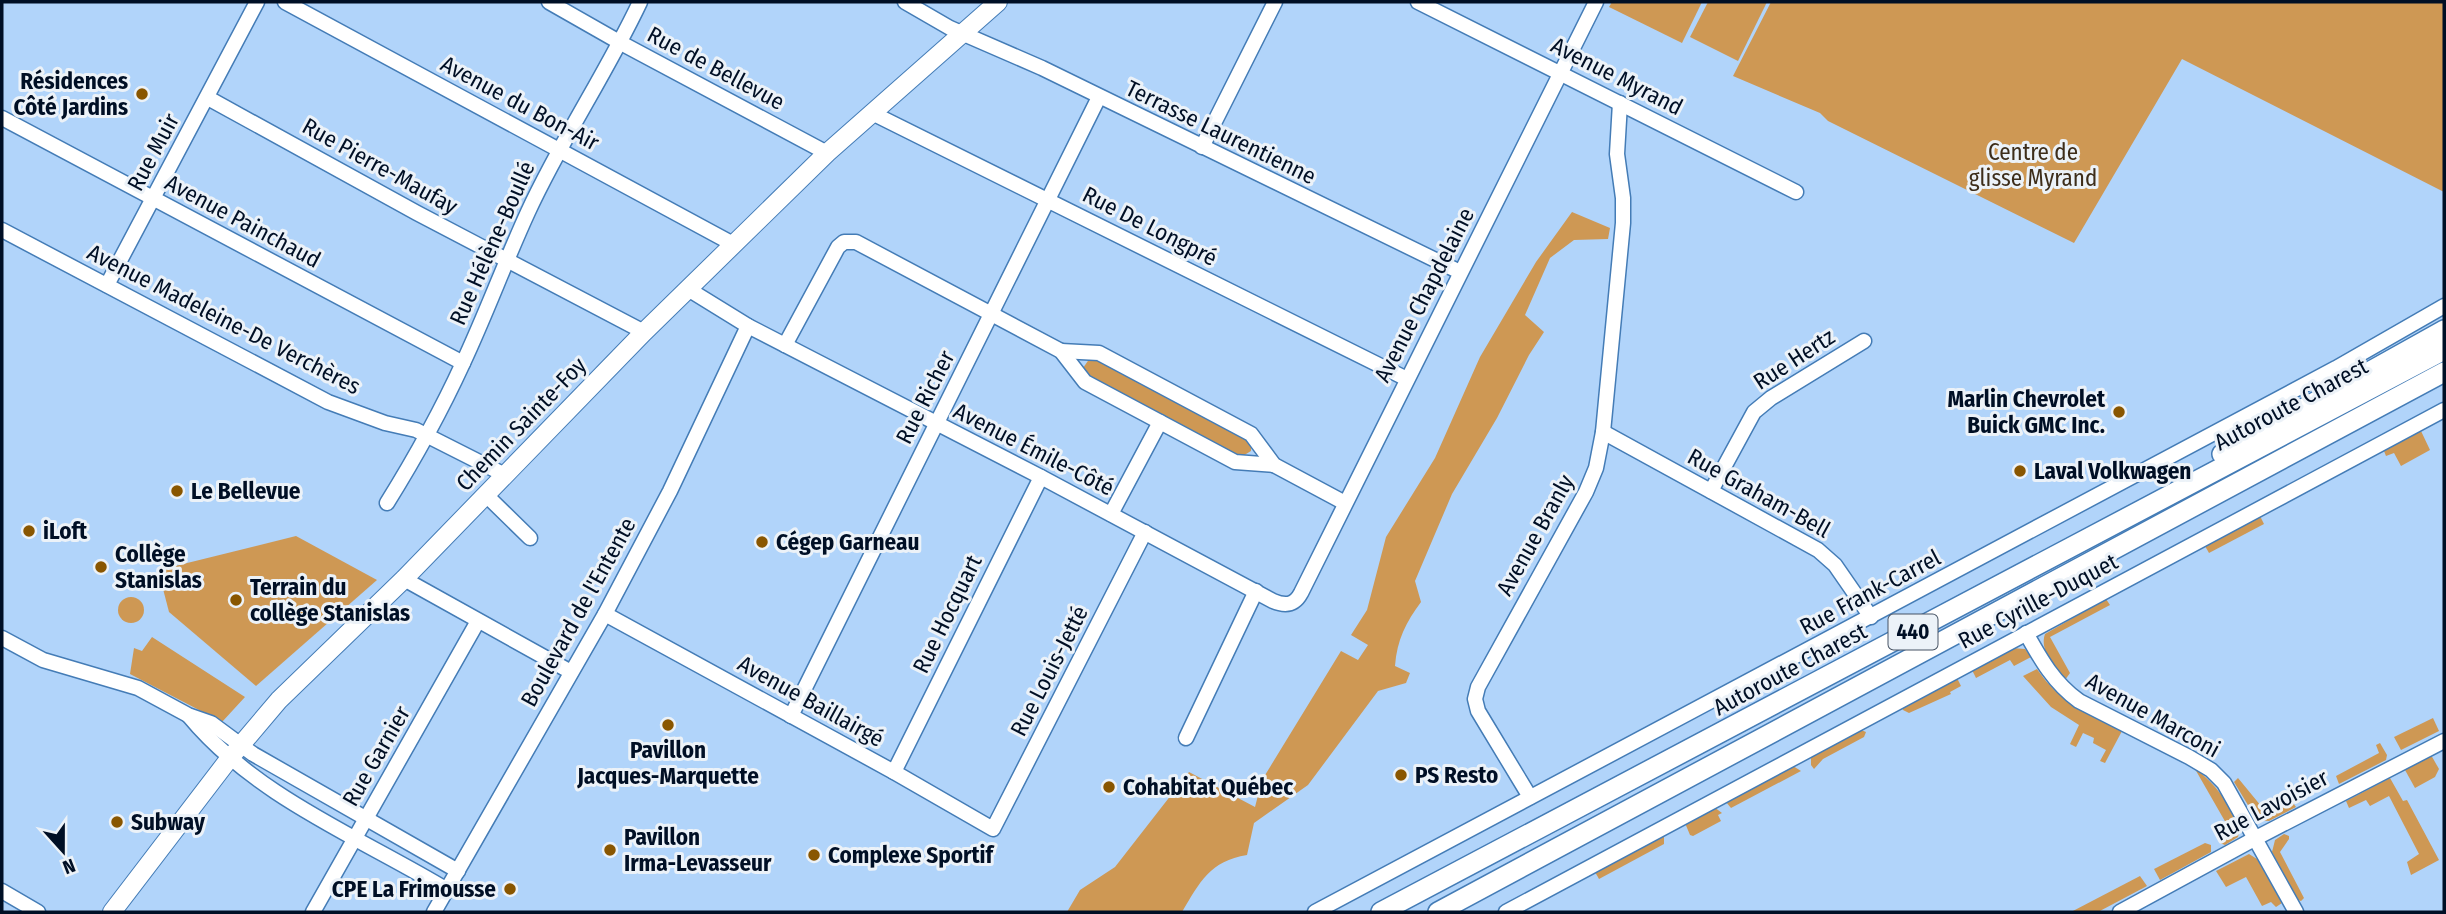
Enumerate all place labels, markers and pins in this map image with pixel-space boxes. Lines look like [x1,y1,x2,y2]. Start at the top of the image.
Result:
place label: Résidences Côté Jardins [14,67,128,121]
marker: Résidences Côté Jardins [134,86,150,102]
place label: Marlin Chevrolet Buick GMC Inc. [1947,385,2106,439]
marker: Marlin Chevrolet Buick GMC Inc. [2111,404,2127,420]
place label: Laval Volkwagen [2034,457,2191,485]
marker: Laval Volkwagen [2012,463,2028,479]
place label: Le Bellevue [191,477,301,505]
marker: Le Bellevue [169,483,185,499]
place label: iLoft [43,517,88,545]
marker: iLoft [21,523,37,539]
place label: Cégep Garneau [776,528,919,556]
marker: Cégep Garneau [754,534,770,550]
place label: Collège Stanislas [115,540,202,594]
marker: Collège Stanislas [93,559,109,575]
place label: Terrain du collège Stanislas [250,573,410,627]
marker: Terrain du collège Stanislas [228,592,244,608]
marker: Pavillon Jacques-Marquette [660,717,676,733]
place label: Pavillon Jacques-Marquette [576,736,759,790]
place label: PS Resto [1415,761,1498,789]
marker: PS Resto [1393,767,1409,783]
place label: Cohabitat Québec [1123,773,1293,801]
marker: Cohabitat Québec [1101,779,1117,795]
place label: Subway [131,808,206,836]
marker: Subway [109,814,125,830]
place label: Pavillon Irma-Levasseur [624,823,772,877]
place label: Complexe Sportif [828,841,996,869]
marker: Pavillon Irma-Levasseur [602,842,618,858]
marker: Complexe Sportif [806,847,822,863]
place label: CPE La Frimousse [332,875,496,903]
marker: CPE La Frimousse [502,881,518,897]

